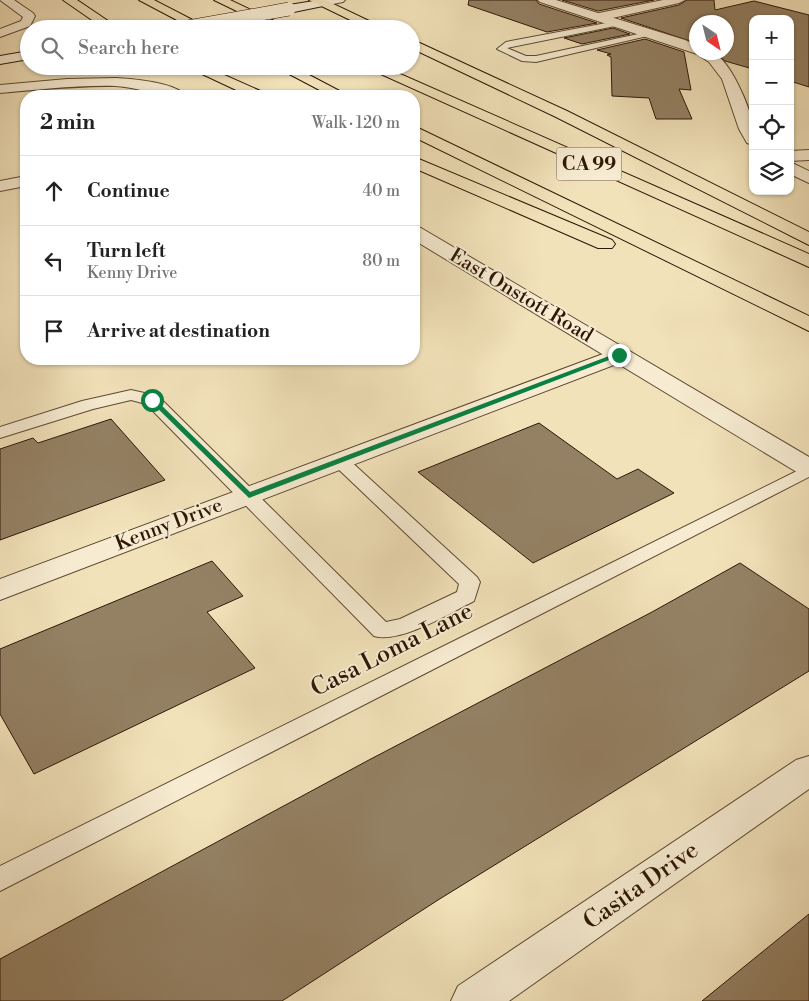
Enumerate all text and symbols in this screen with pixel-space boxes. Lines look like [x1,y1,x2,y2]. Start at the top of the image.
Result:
north arrow [689,15,734,60]
map controls [749,15,794,195]
button: + [749,15,794,60]
search box [20,20,420,75]
icon: search [38,34,66,62]
text: Search here [78,36,179,60]
button: − [749,60,794,105]
button: locate [749,105,794,150]
text: 2 min [40,110,95,136]
text: Walk · 120 m [312,113,400,133]
road number: CA 99 [556,147,622,180]
button: layers [749,150,794,195]
icon: ahead [40,177,68,205]
text: Continue [87,179,170,203]
text: 40 m [363,181,400,201]
text: Turn left [87,239,166,263]
street label: East Onstott Road [445,243,598,349]
icon: left [40,247,68,275]
text: 80 m [362,251,400,271]
text: Kenny Drive [87,263,177,283]
icon: arrive [40,317,68,345]
text: Arrive at destination [87,319,270,343]
route end [608,344,631,367]
route start [141,389,164,412]
street label: Kenny Drive [112,493,226,557]
street label: Casa Loma Lane [306,596,478,704]
street label: Casita Drive [578,835,704,937]

